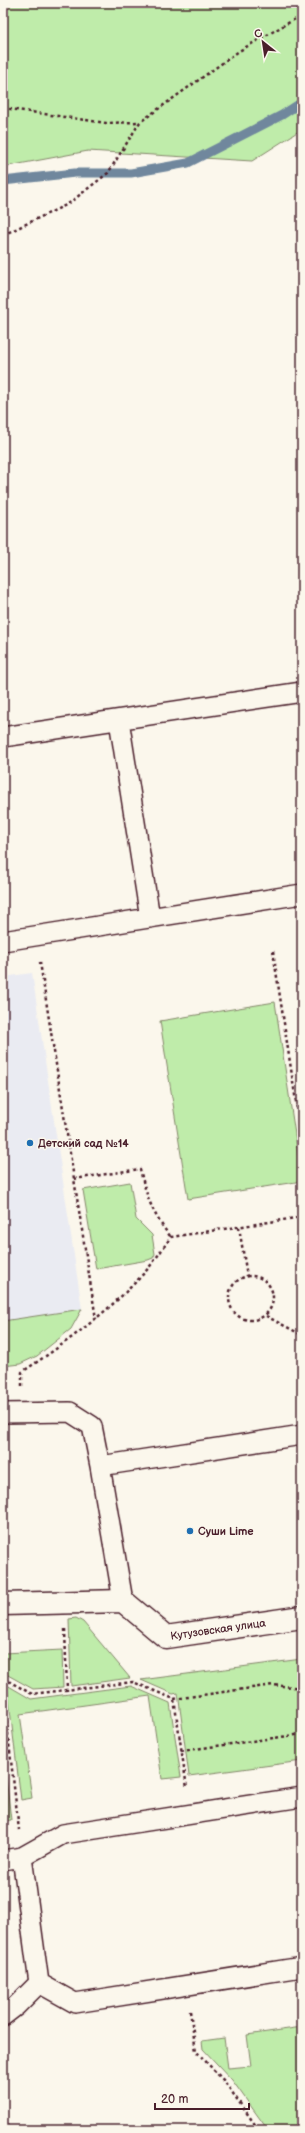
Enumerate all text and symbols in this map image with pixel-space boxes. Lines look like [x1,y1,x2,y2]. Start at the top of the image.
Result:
north arrow [243,22,283,62]
text: С [252,26,265,41]
place label: Детский сад №14 [38,1137,129,1150]
marker: Детский сад №14 [25,1138,35,1148]
place label: Суши Lime [198,1525,254,1538]
marker: Суши Lime [185,1526,195,1536]
street label: Кутузовская улица [170,1616,267,1643]
scale bar [155,2085,249,2111]
text: 20 m [161,2092,188,2107]

